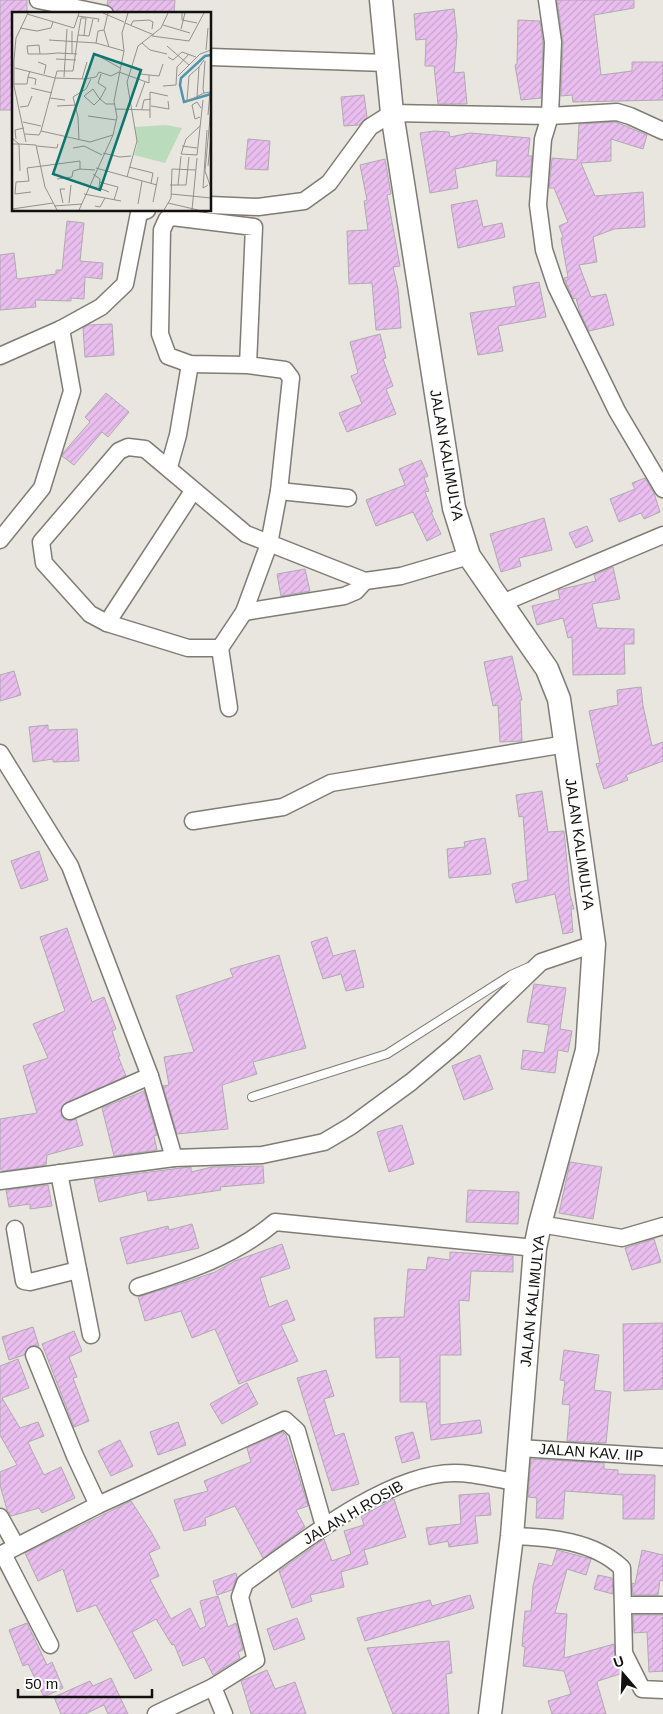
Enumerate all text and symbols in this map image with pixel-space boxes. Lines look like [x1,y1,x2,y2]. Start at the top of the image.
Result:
inset map [12,12,211,211]
street label: JALAN KALIMULYA [427,388,467,522]
street label: JALAN KALIMULYA [562,777,598,911]
street label: JALAN KALIMULYA [517,1234,547,1368]
street label: JALAN KAV. IIP [538,1440,644,1464]
street label: JALAN H.ROSIB [300,1477,406,1547]
north arrow [598,1649,648,1699]
text: U [611,1652,626,1671]
scale bar [18,1666,151,1698]
text: 50 m [25,1675,58,1692]

